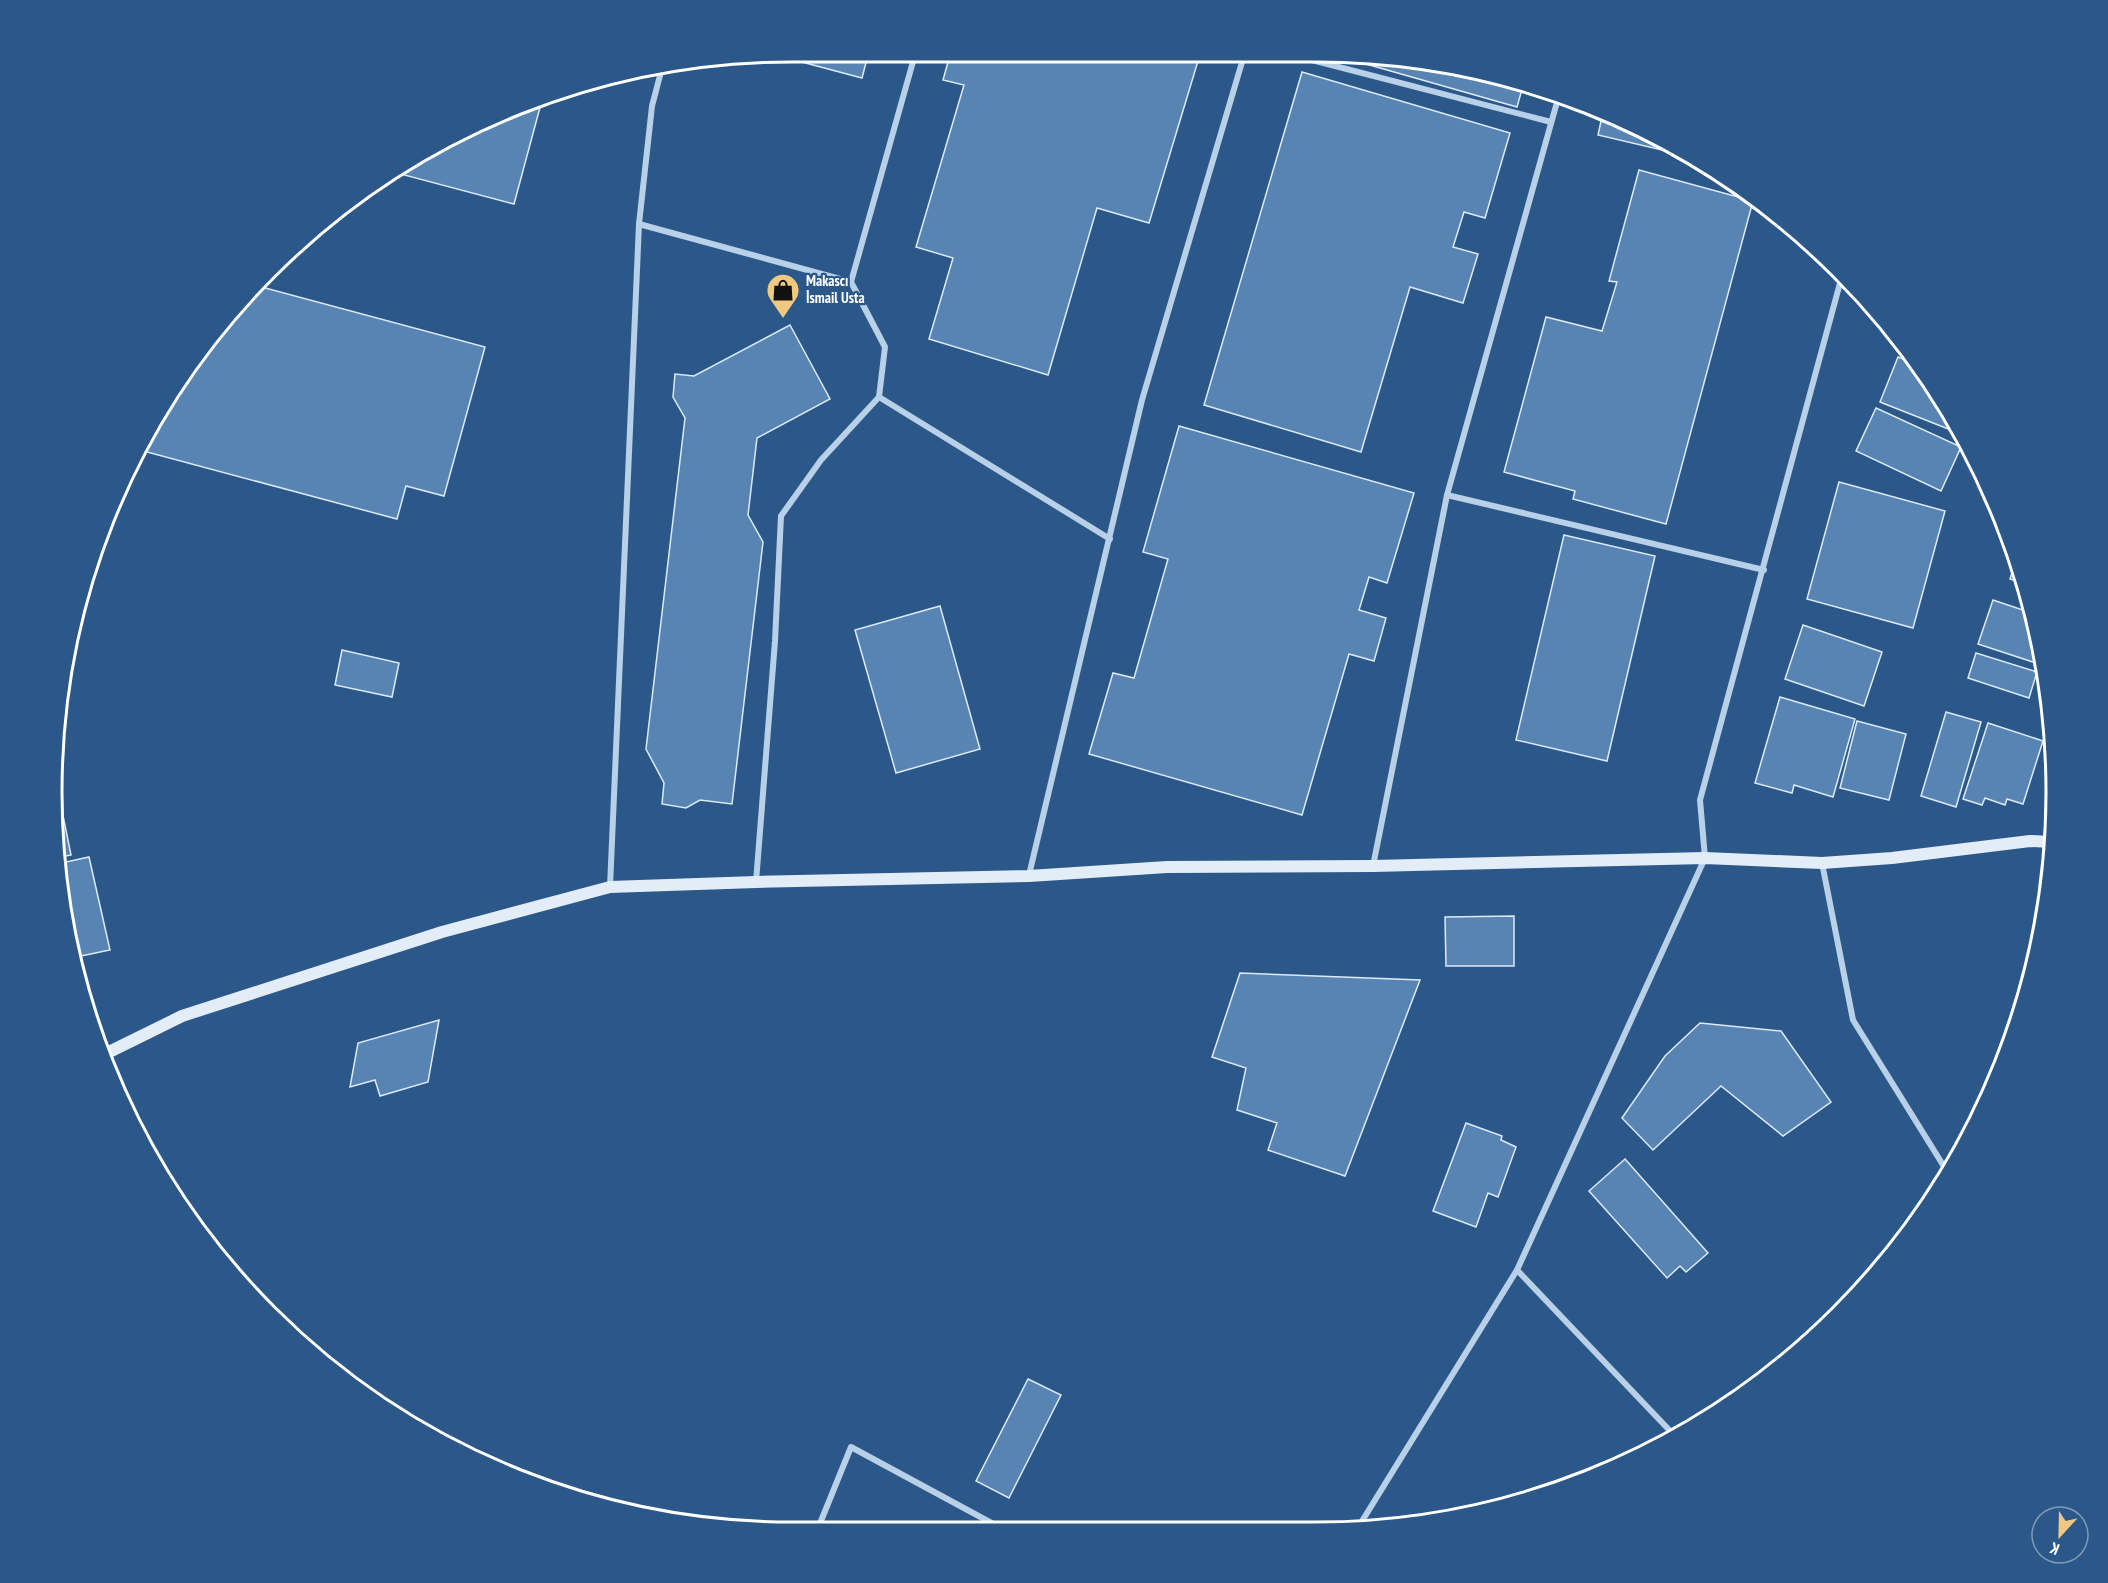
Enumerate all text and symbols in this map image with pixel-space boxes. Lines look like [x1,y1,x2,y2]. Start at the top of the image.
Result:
place label: Makascı İsmail Usta [806,271,865,307]
shop icon: Makascı İsmail Usta [765,272,801,319]
north arrow [2030,1505,2090,1565]
text: K [2046,1538,2062,1560]

